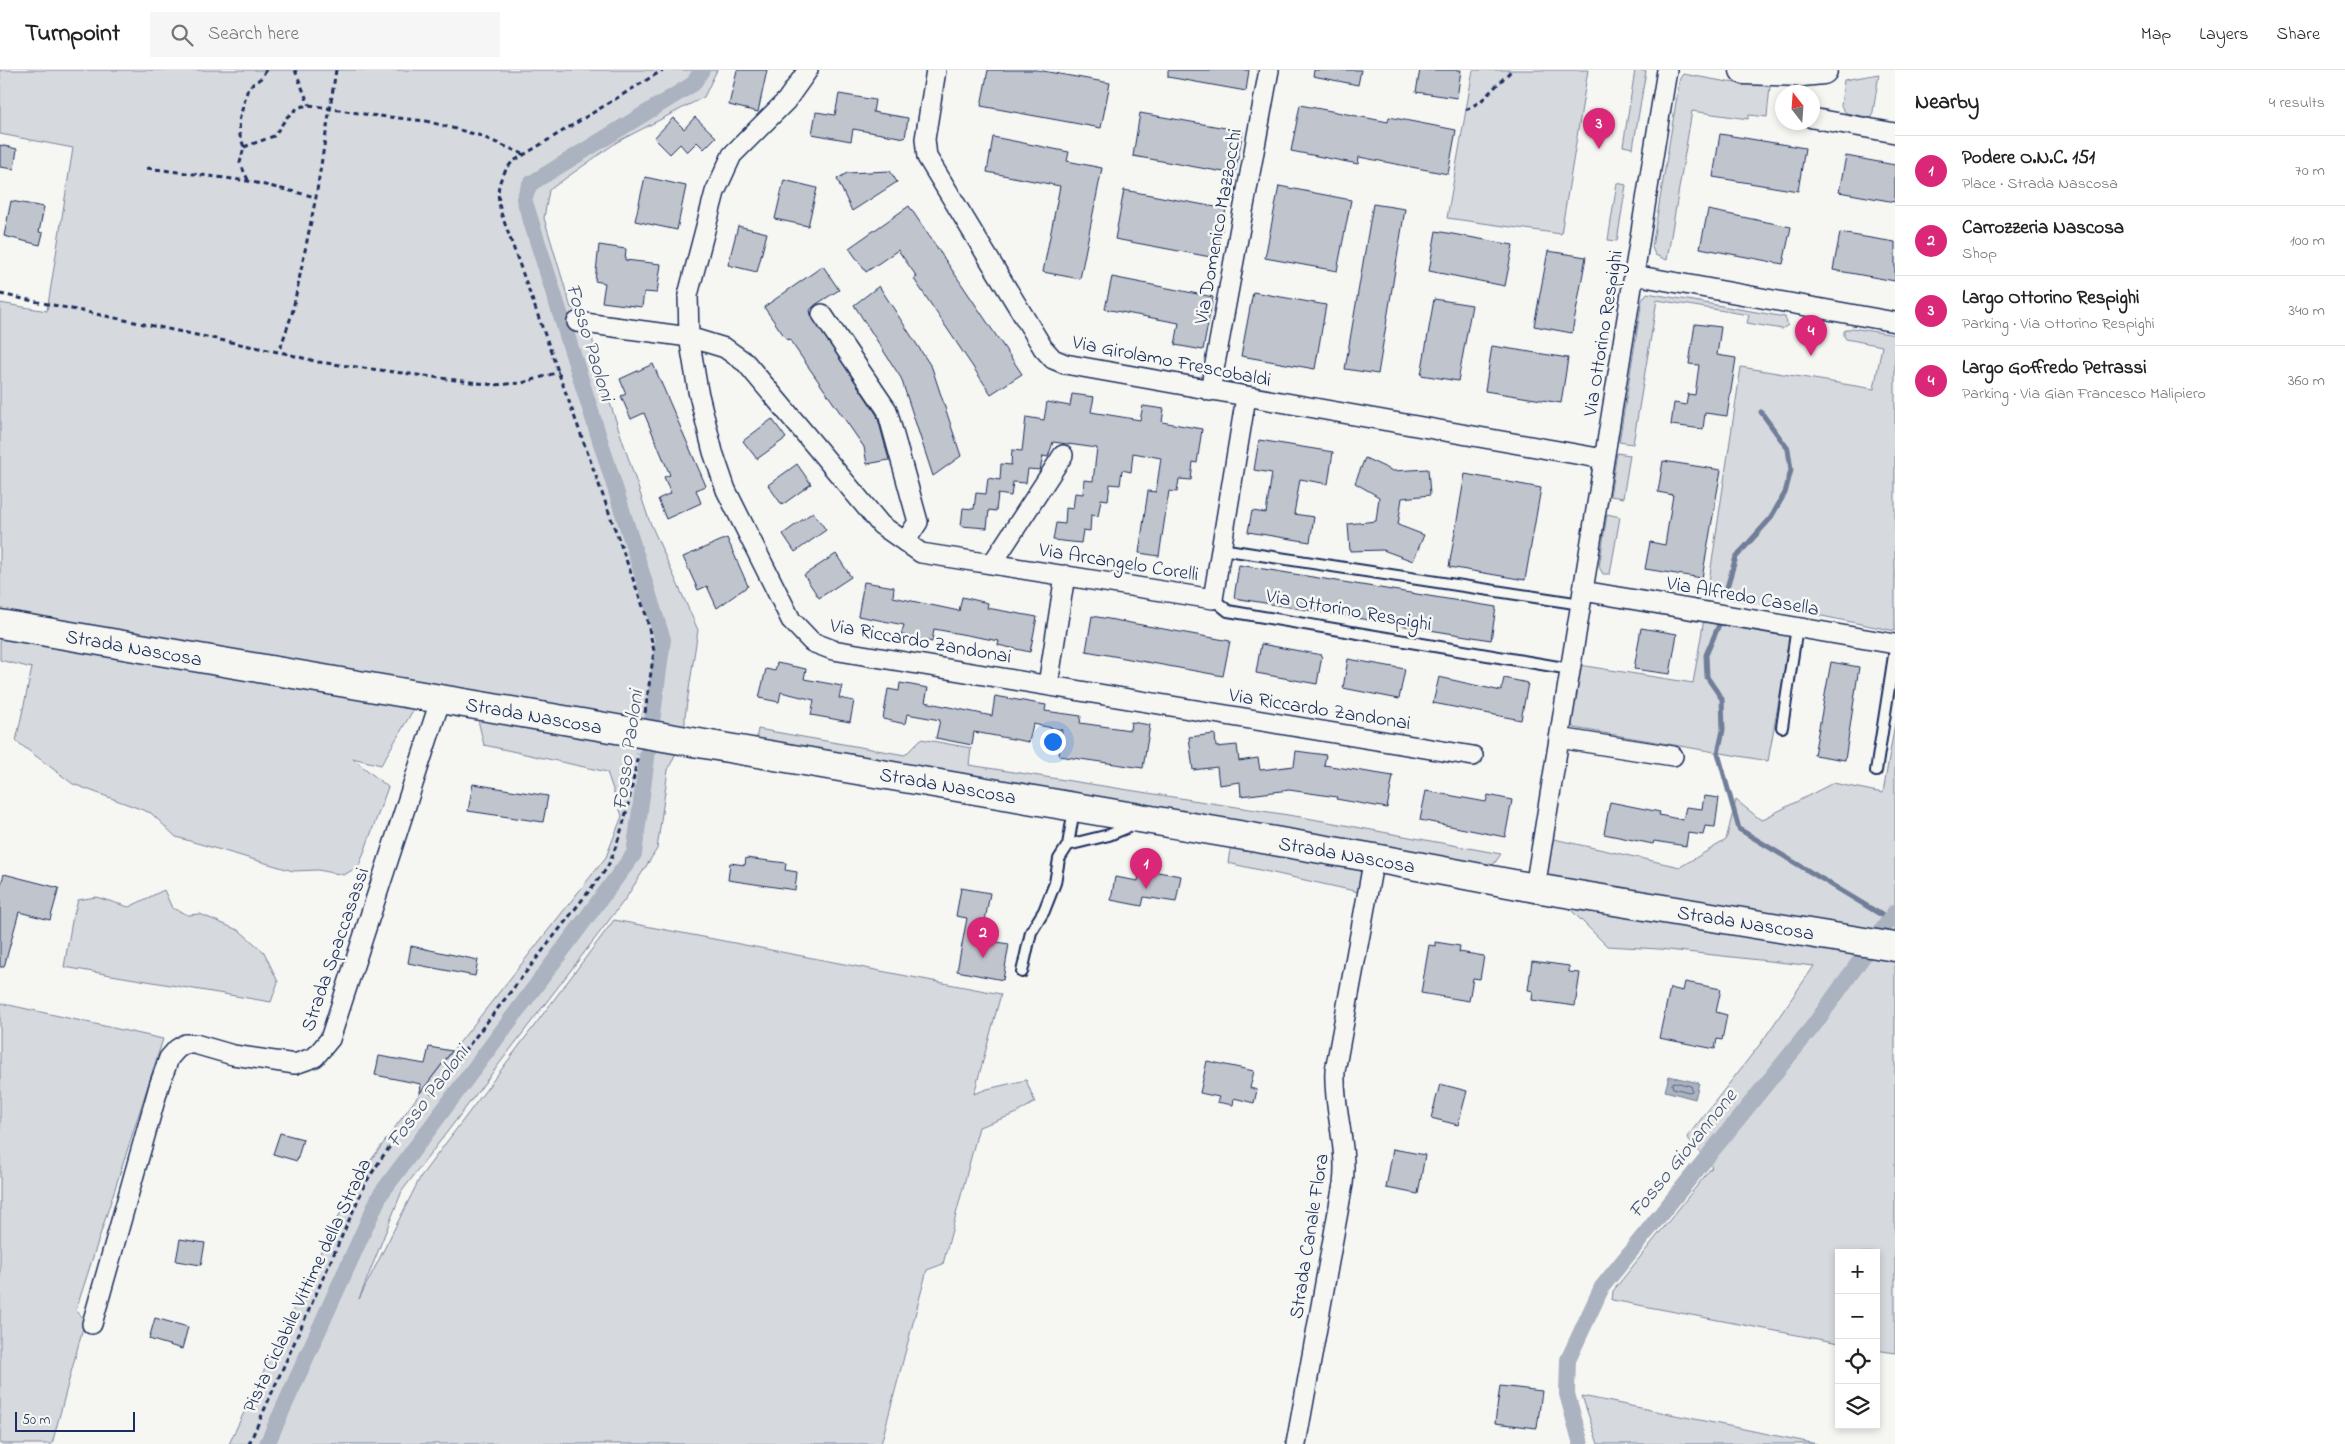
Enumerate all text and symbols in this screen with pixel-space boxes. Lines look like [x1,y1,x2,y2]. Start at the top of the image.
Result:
search box [150,12,500,57]
text: Turnpoint [25,17,120,52]
icon: search [168,21,196,49]
text: Search here [208,21,299,48]
text: Map [2141,22,2171,48]
text: Layers [2199,22,2249,48]
text: Share [2277,22,2320,48]
north arrow [1775,85,1820,130]
text: Nearby [1915,88,1979,118]
text: 4 results [2269,91,2325,115]
pin: 3 [1583,108,1615,149]
street label: Via Domenico Mazzocchi [1188,126,1251,327]
text: Podere O.N.C. 151 [1962,145,2095,172]
text: 1 [1928,159,1934,183]
text: 70 m [2295,159,2325,183]
text: Place · Strada Nascosa [1962,172,2118,196]
text: Carrozzeria Nascosa [1962,215,2124,242]
text: 2 [1927,229,1935,253]
text: 100 m [2290,229,2325,253]
text: Shop [1962,242,1997,266]
street label: Via Ottorino Respighi [1577,248,1633,420]
water label: Fosso Paoloni [557,280,622,407]
text: Largo Ottorino Respighi [1962,285,2139,312]
text: 3 [1928,299,1934,323]
text: 340 m [2288,299,2325,323]
text: Parking · Via Ottorino Respighi [1962,312,2155,336]
pin: 4 [1795,315,1827,356]
street label: Via Girolamo Frescobaldi [1069,329,1273,396]
text: Largo Goffredo Petrassi [1962,355,2147,382]
text: 4 [1928,369,1934,393]
text: 360 m [2288,369,2325,393]
text: Parking · Via Gian Francesco Malipiero [1962,382,2206,406]
street label: Via Arcangelo Corelli [1035,536,1201,591]
street label: Via Alfredo Casella [1663,570,1821,625]
street label: Via Ottorino Respighi [1262,582,1434,641]
street label: Via Riccardo Zandonai [827,612,1014,673]
street label: Strada Nascosa [63,623,204,676]
street label: Via Riccardo Zandonai [1226,682,1413,739]
water label: Fosso Paoloni [606,686,653,812]
street label: Strada Nascosa [463,691,604,744]
your location [1040,729,1066,755]
street label: Strada Nascosa [877,761,1018,814]
street label: Strada Nascosa [1276,830,1417,883]
pin: 1 [1130,848,1162,889]
street label: Strada Spaccasassi [295,864,378,1036]
street label: Strada Nascosa [1675,899,1816,950]
pin: 2 [967,917,999,958]
water label: Fosso Paoloni [380,1038,478,1155]
water label: Fosso Giovannone [1622,1082,1746,1225]
street label: Strada Canale Flora [1283,1152,1338,1321]
street label: Pista Ciclabile Vittime della Strada [236,1154,380,1418]
map controls [1835,1249,1880,1429]
button: + [1835,1249,1880,1294]
button: − [1835,1294,1880,1339]
button: locate [1835,1339,1880,1384]
button: layers [1835,1384,1880,1429]
scale bar [15,1409,135,1432]
text: 50 m [22,1410,50,1431]

